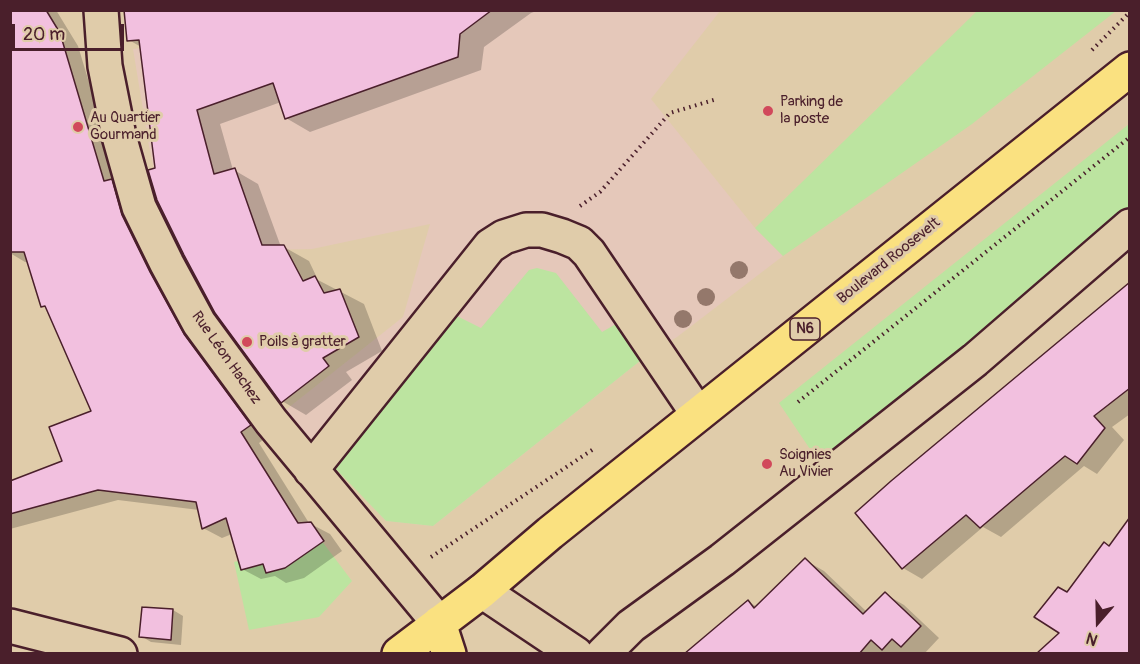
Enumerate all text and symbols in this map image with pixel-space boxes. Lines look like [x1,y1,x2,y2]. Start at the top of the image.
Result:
scale bar [15,12,128,50]
text: 20 m [23,23,65,46]
place label: Parking de la poste [780,93,843,128]
marker: Parking de la poste [761,104,775,118]
place label: Au Quartier Gourmand [90,109,160,144]
marker: Au Quartier Gourmand [71,120,85,134]
street label: Boulevard Roosevelt [834,214,944,308]
street label: Rue Léon Hachez [187,308,265,408]
road number: N6 [790,318,820,340]
place label: Poils à gratter [259,333,346,351]
marker: Poils à gratter [240,335,254,349]
place label: Soignies Au Vivier [779,446,833,481]
marker: Soignies Au Vivier [760,457,774,471]
north arrow [1068,592,1128,652]
text: N [1083,628,1100,650]

